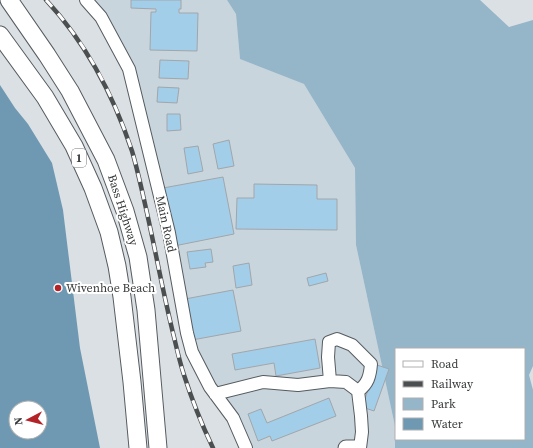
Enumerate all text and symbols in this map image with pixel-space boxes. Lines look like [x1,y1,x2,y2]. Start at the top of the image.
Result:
road number: 1 [72,149,86,167]
street label: Bass Highway [104,172,142,248]
street label: Main Road [152,194,180,254]
place label: Wivenhoe Beach [66,280,155,296]
marker: Wivenhoe Beach [53,283,63,293]
legend [395,348,525,440]
text: Road [431,356,458,372]
text: Railway [431,376,474,392]
text: Park [431,396,456,412]
north arrow [8,400,48,440]
text: N [11,416,27,426]
text: Water [431,416,463,432]

